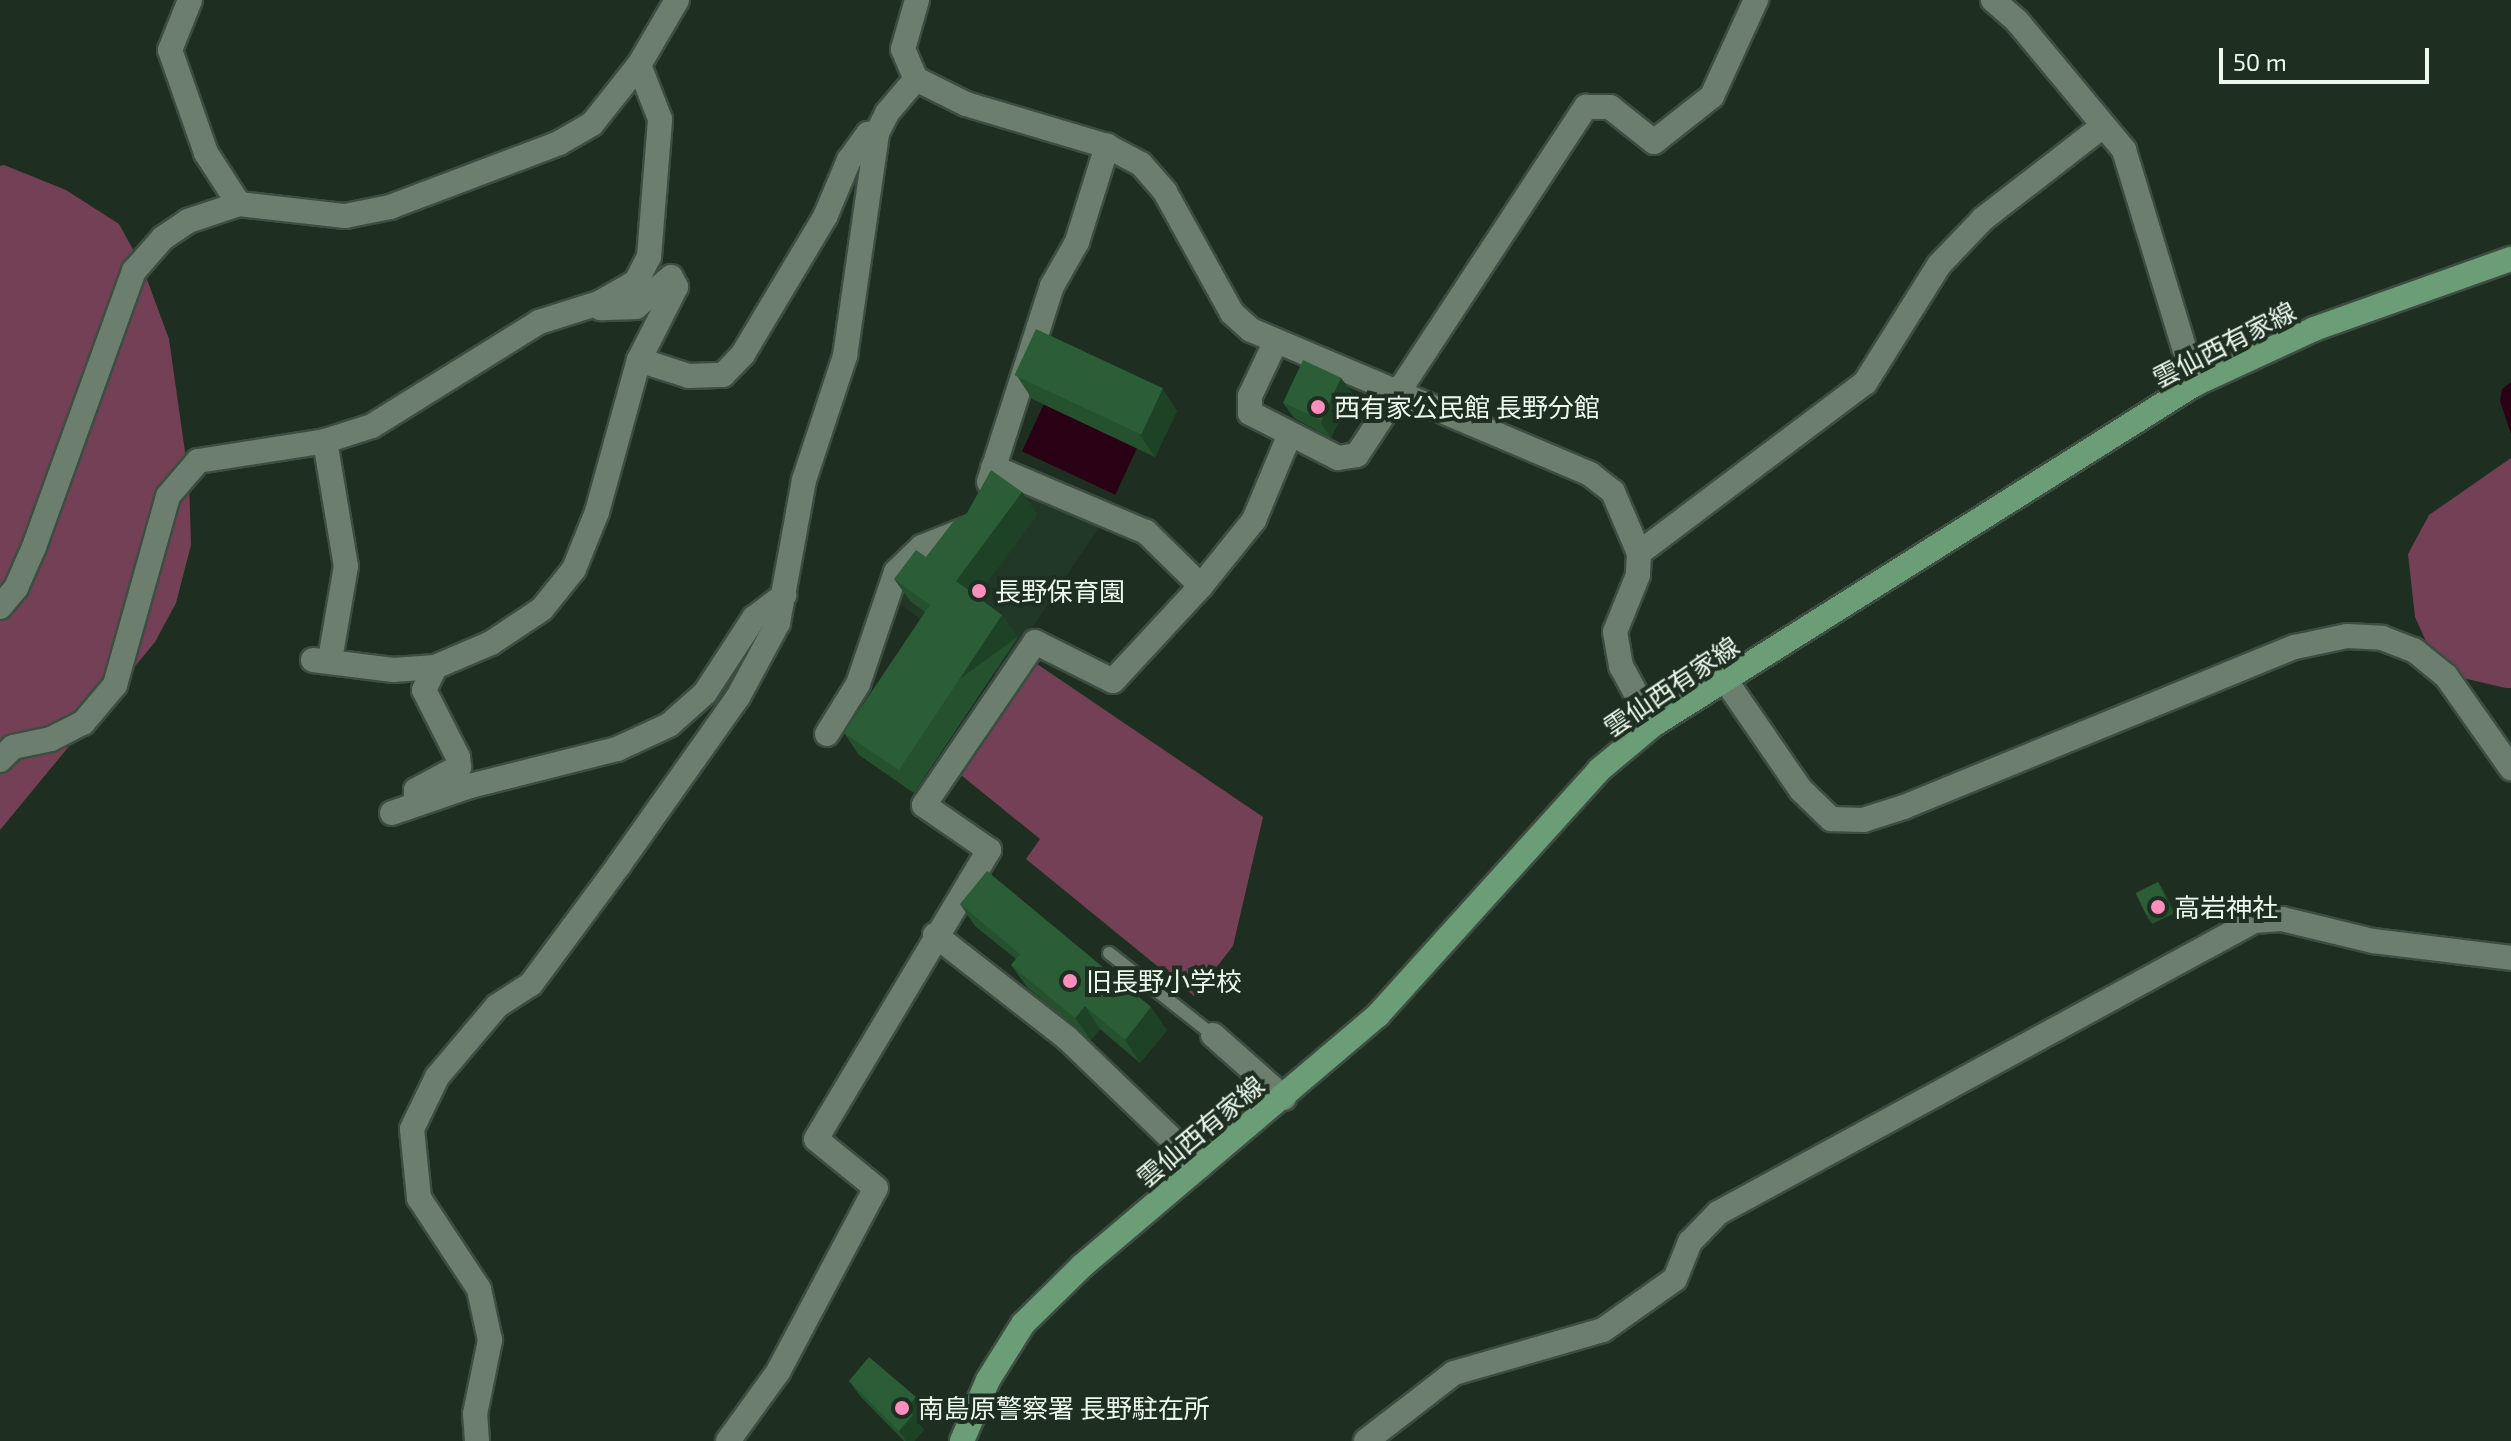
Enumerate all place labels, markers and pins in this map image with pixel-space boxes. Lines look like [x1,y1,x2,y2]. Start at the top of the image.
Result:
place label: 西有家公民館 長野分館 [1334,391,1600,423]
marker: 西有家公民館 長野分館 [1309,398,1327,416]
place label: 長野保育園 [995,575,1125,607]
marker: 長野保育園 [970,582,988,600]
place label: 高岩神社 [2174,891,2278,923]
marker: 高岩神社 [2149,898,2167,916]
place label: 旧長野小学校 [1086,965,1242,997]
marker: 旧長野小学校 [1061,972,1079,990]
place label: 南島原警察署 長野駐在所 [918,1392,1210,1424]
marker: 南島原警察署 長野駐在所 [893,1399,911,1417]

